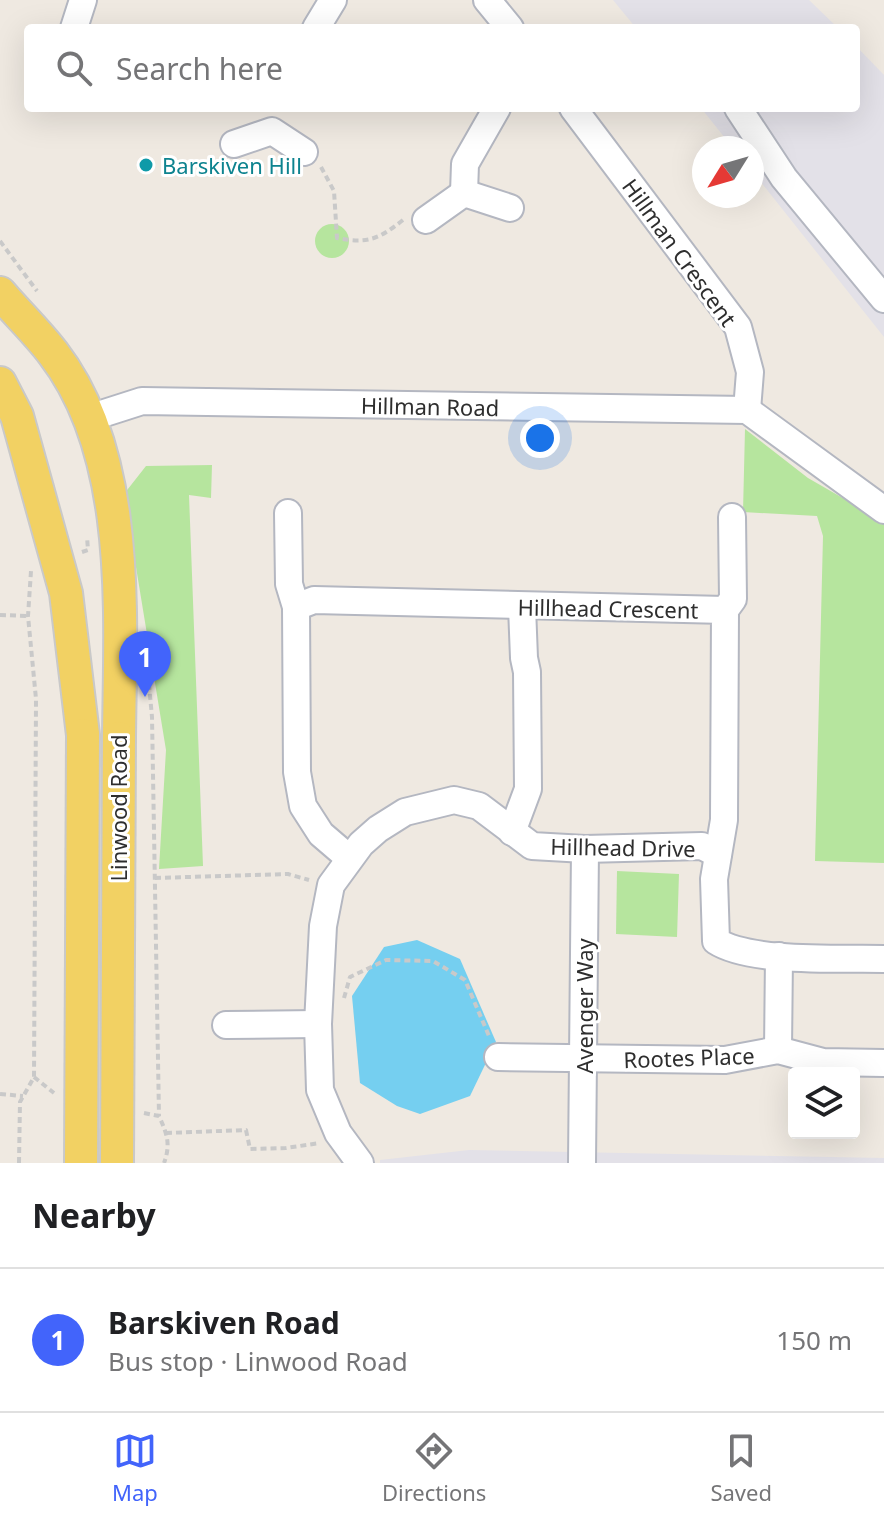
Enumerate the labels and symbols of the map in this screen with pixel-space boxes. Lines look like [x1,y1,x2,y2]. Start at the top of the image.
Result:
north arrow [692,136,764,208]
place label: Barskiven Hill [162,150,302,180]
marker: Barskiven Hill [137,156,155,174]
street label: Hillman Crescent [616,172,744,332]
street label: Hillman Road [361,390,499,422]
your location [520,418,560,458]
street label: Hillhead Crescent [517,591,699,625]
pin: 1 [119,631,171,697]
street label: Linwood Road [103,735,133,881]
street label: Hillhead Drive [550,831,696,863]
street label: Avenger Way [569,937,599,1074]
street label: Rootes Place [623,1040,755,1074]

